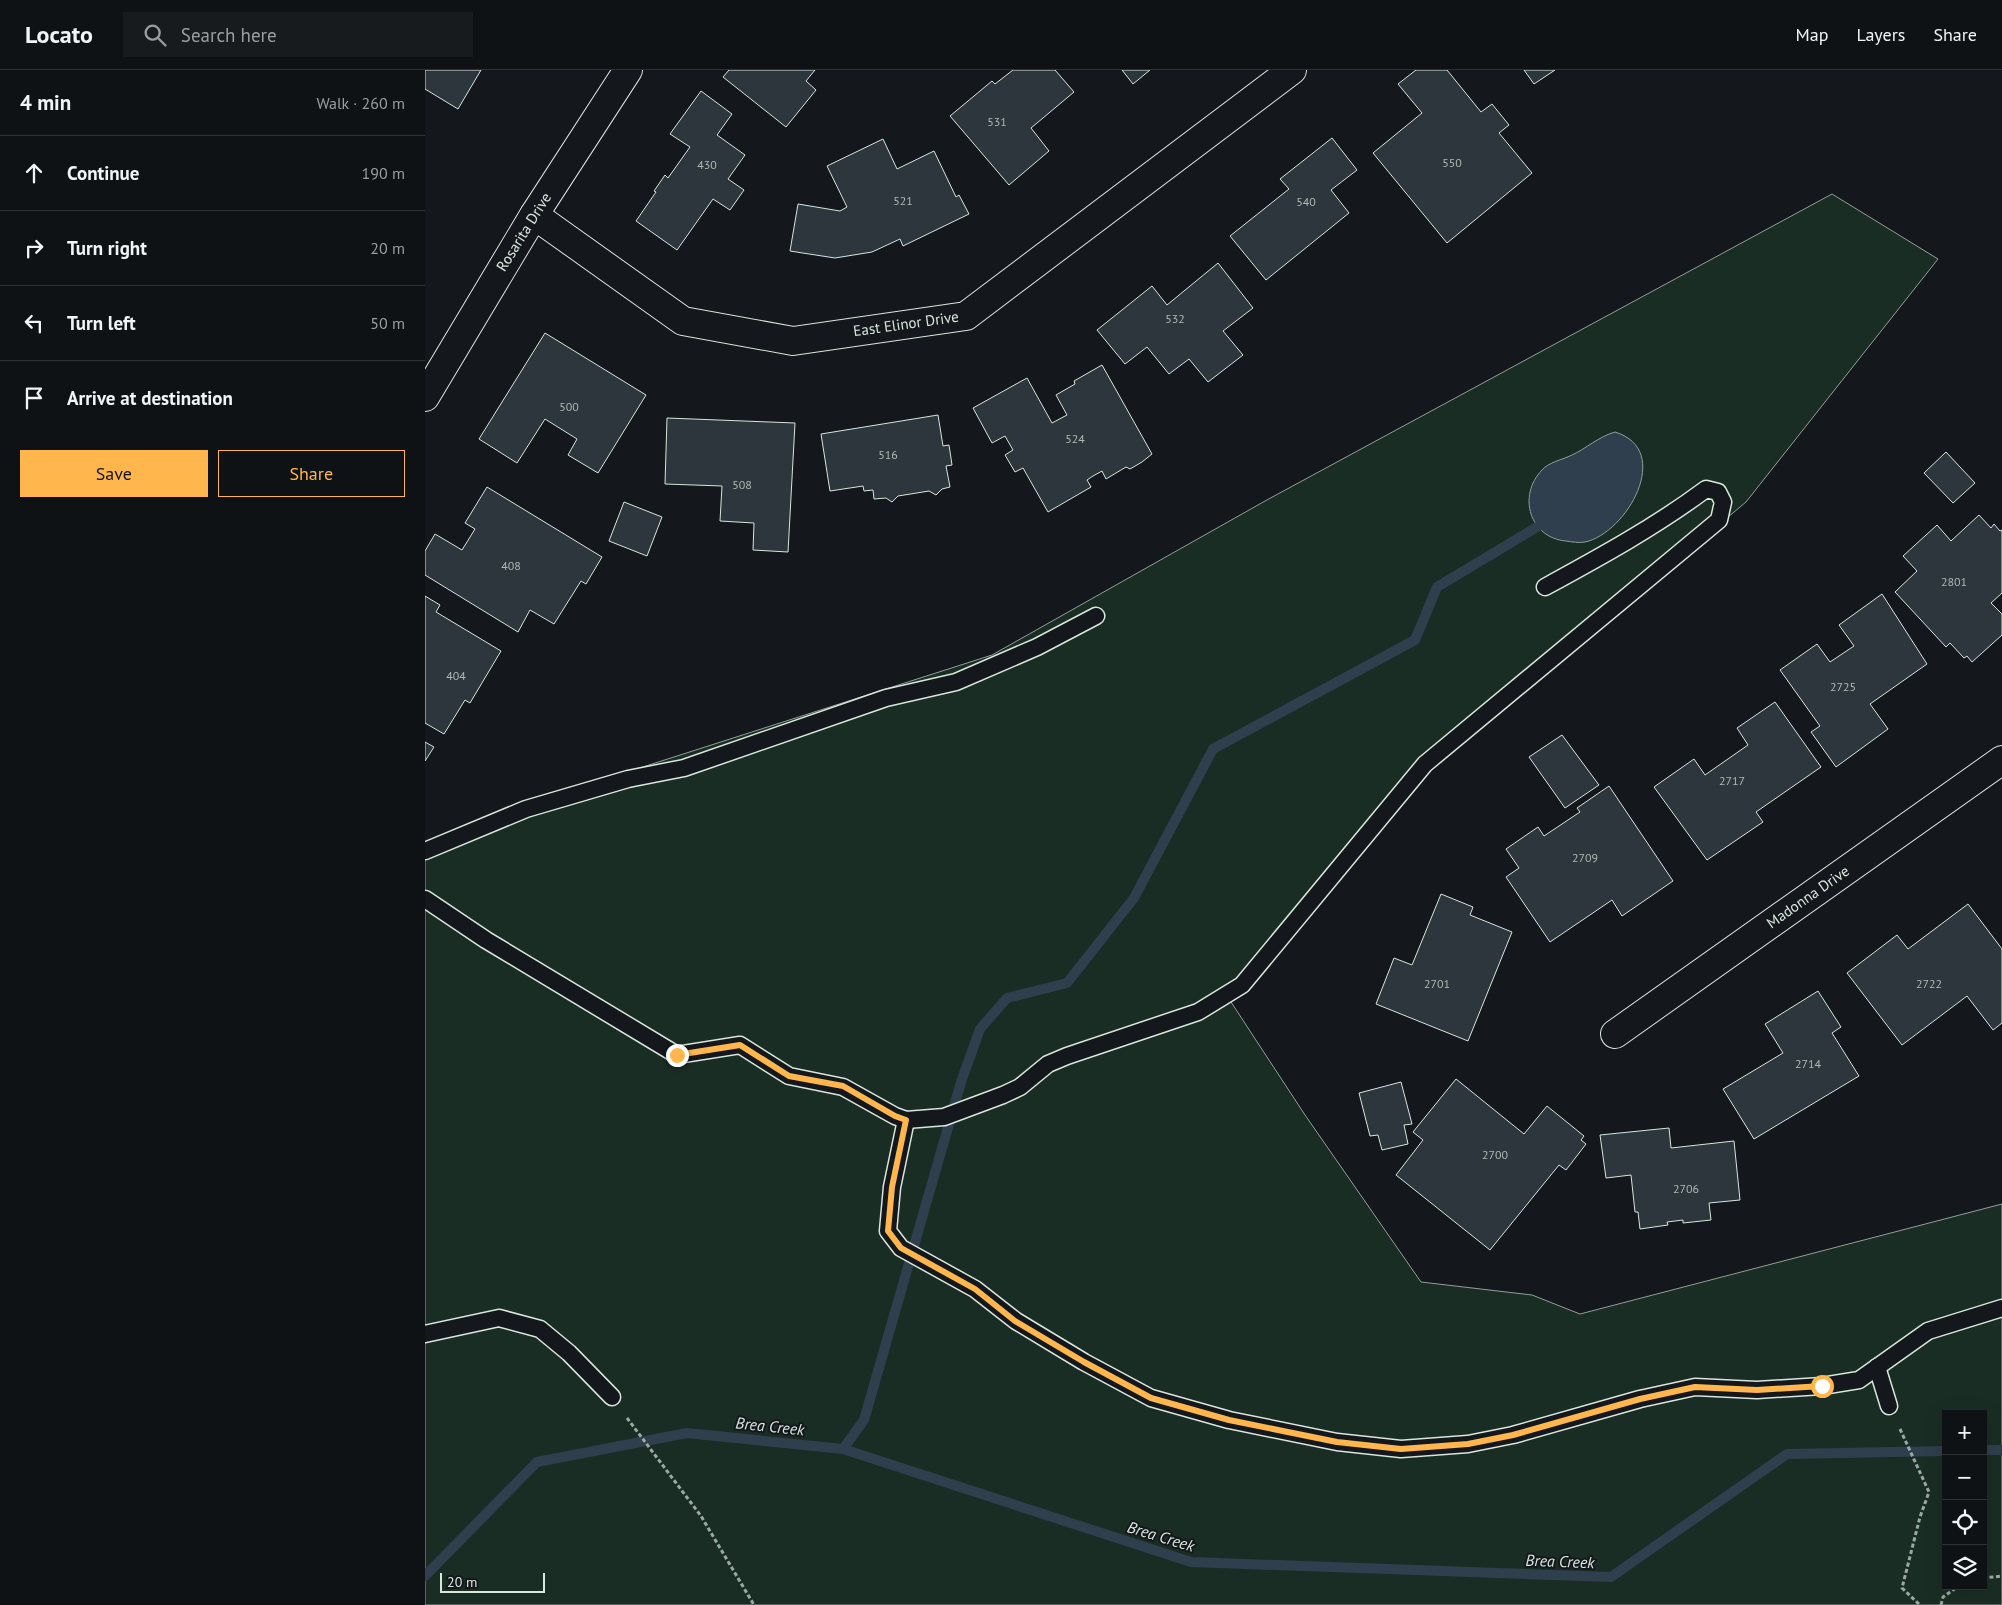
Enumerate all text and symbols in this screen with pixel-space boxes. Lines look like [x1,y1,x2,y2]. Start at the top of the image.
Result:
search box [123,12,473,57]
text: Locato [25,19,93,50]
icon: search [141,21,169,49]
text: Search here [181,23,277,47]
text: Map [1796,23,1828,46]
text: Layers [1856,23,1905,46]
text: Share [1933,23,1977,46]
text: 4 min [20,89,71,116]
text: Walk · 260 m [316,93,405,113]
house number: 531 [987,114,1007,129]
house number: 550 [1442,155,1462,170]
house number: 430 [697,157,717,172]
icon: ahead [20,159,48,187]
text: Continue [67,161,139,185]
text: 190 m [362,163,405,183]
street label: Rosarita Drive [492,189,555,275]
house number: 521 [893,193,913,208]
house number: 540 [1296,194,1316,209]
icon: right [20,234,48,262]
text: Turn right [67,236,147,260]
text: 20 m [370,238,405,258]
street label: East Elinor Drive [852,307,960,340]
icon: left [20,309,48,337]
text: Turn left [67,311,136,335]
house number: 532 [1165,311,1185,326]
text: 50 m [370,313,405,333]
icon: arrive [20,384,48,412]
text: Arrive at destination [67,386,233,410]
house number: 500 [559,399,579,414]
house number: 524 [1065,431,1085,446]
house number: 516 [878,447,898,462]
button: Save [20,450,208,497]
button: Share [218,450,405,497]
house number: 508 [732,477,752,492]
house number: 408 [501,558,521,573]
house number: 2801 [1941,574,1967,589]
house number: 404 [446,668,466,683]
house number: 2725 [1830,679,1856,694]
house number: 2717 [1719,773,1745,788]
house number: 2709 [1572,850,1598,865]
street label: Madonna Drive [1763,861,1853,932]
house number: 2701 [1424,976,1450,991]
house number: 2722 [1916,976,1942,991]
route end [666,1044,689,1067]
house number: 2714 [1795,1056,1822,1071]
house number: 2700 [1482,1147,1509,1162]
house number: 2706 [1673,1181,1699,1196]
route start [1811,1375,1834,1398]
map controls [1942,1410,1987,1590]
button: + [1942,1410,1987,1455]
water label: Brea Creek [735,1412,806,1440]
button: − [1942,1455,1987,1500]
button: locate [1942,1500,1987,1545]
water label: Brea Creek [1125,1516,1198,1556]
button: layers [1942,1545,1987,1590]
water label: Brea Creek [1525,1550,1596,1572]
scale bar [440,1570,545,1593]
text: 20 m [447,1573,477,1591]

